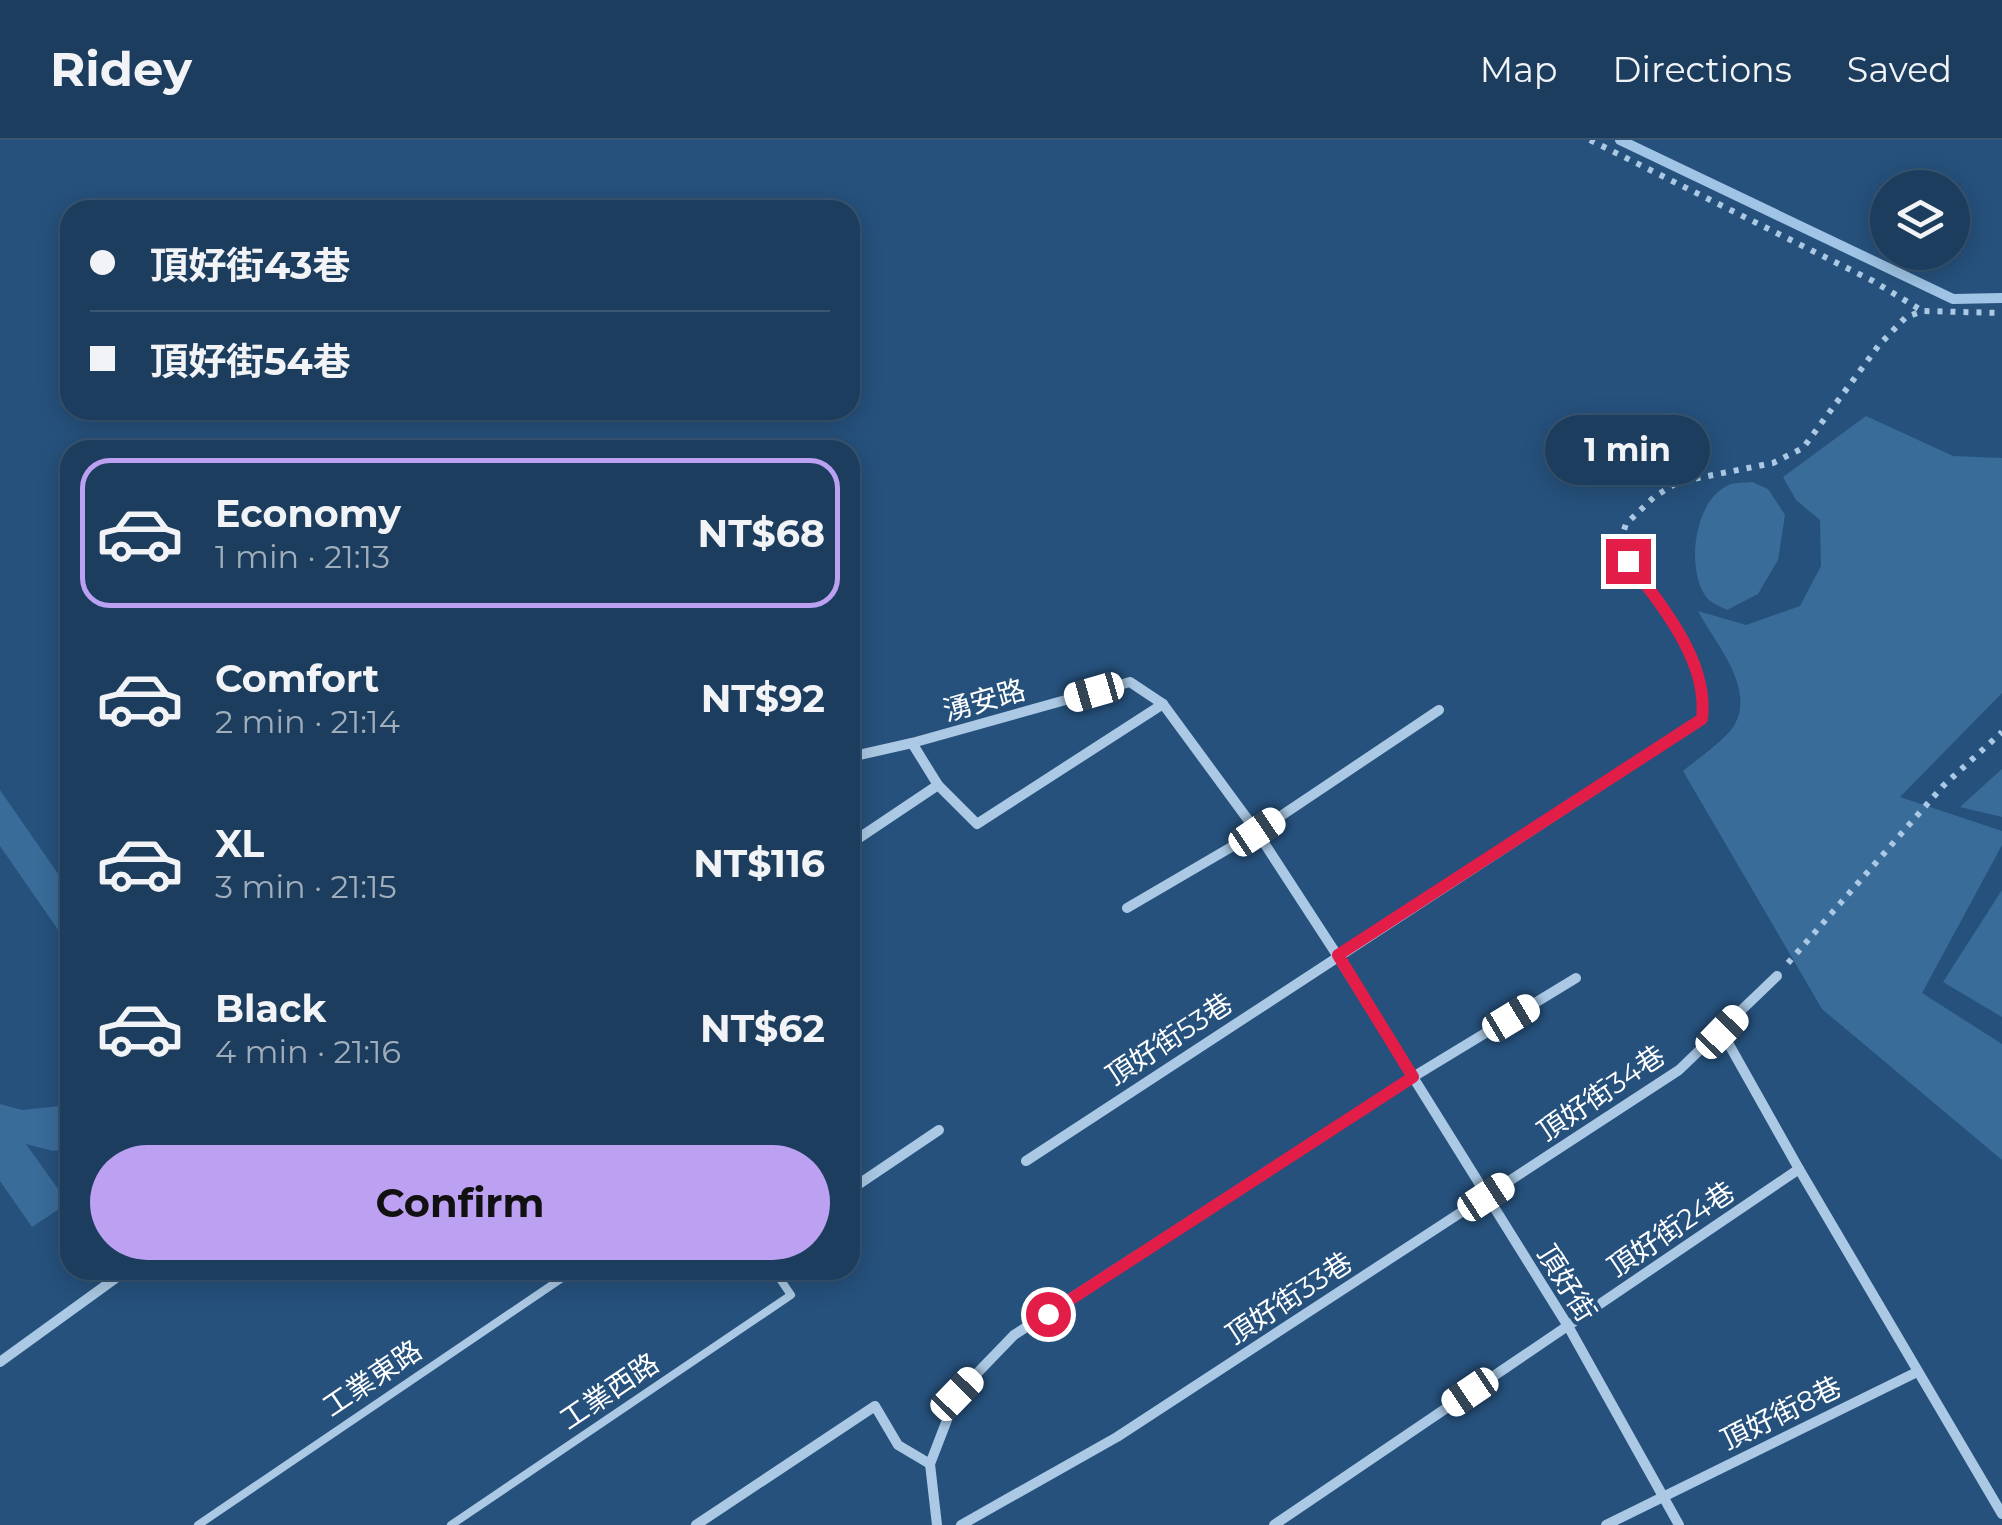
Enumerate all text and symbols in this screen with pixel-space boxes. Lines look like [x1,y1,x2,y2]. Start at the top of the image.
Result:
text: Ridey [50,40,192,98]
text: Map [1480,48,1558,91]
text: Directions [1613,48,1792,91]
text: Saved [1847,48,1952,91]
map controls [1870,170,1970,270]
button: layers [1870,170,1970,270]
text: 頂好街43巷 [150,242,350,289]
text: 頂好街54巷 [150,338,351,385]
callout: 1 min [1546,416,1710,486]
text: 1 min [1584,430,1671,469]
icon: car [95,488,185,578]
text: Economy [215,490,401,537]
text: NT$68 [697,510,825,557]
text: 1 min · 21:13 [215,537,390,576]
route end [1606,539,1651,584]
icon: car [95,653,185,743]
text: Comfort [215,655,379,702]
car [1061,669,1127,715]
street label: 湧安路 [939,672,1029,728]
text: NT$92 [701,675,825,722]
text: 2 min · 21:14 [215,702,400,741]
car [1224,803,1290,861]
icon: car [95,818,185,908]
text: XL [215,820,264,867]
text: NT$116 [693,840,825,887]
text: 3 min · 21:15 [215,867,397,906]
icon: car [95,983,185,1073]
text: Black [215,985,326,1032]
street label: 頂好街53巷 [1100,986,1238,1092]
car [1478,990,1544,1046]
car [1690,1000,1754,1064]
text: NT$62 [700,1005,825,1052]
text: 4 min · 21:16 [215,1032,401,1071]
street label: 頂好街34巷 [1531,1038,1671,1148]
button: Confirm [90,1145,830,1260]
car [1453,1168,1519,1226]
street label: 頂好街24巷 [1601,1174,1741,1284]
street label: 頂好街 [1530,1238,1604,1328]
street label: 頂好街33巷 [1220,1245,1358,1351]
route start [1026,1292,1071,1337]
street label: 工業東路 [316,1333,428,1423]
street label: 工業西路 [553,1346,665,1436]
car [925,1362,989,1426]
car [1437,1363,1503,1421]
street label: 頂好街8巷 [1715,1369,1847,1457]

